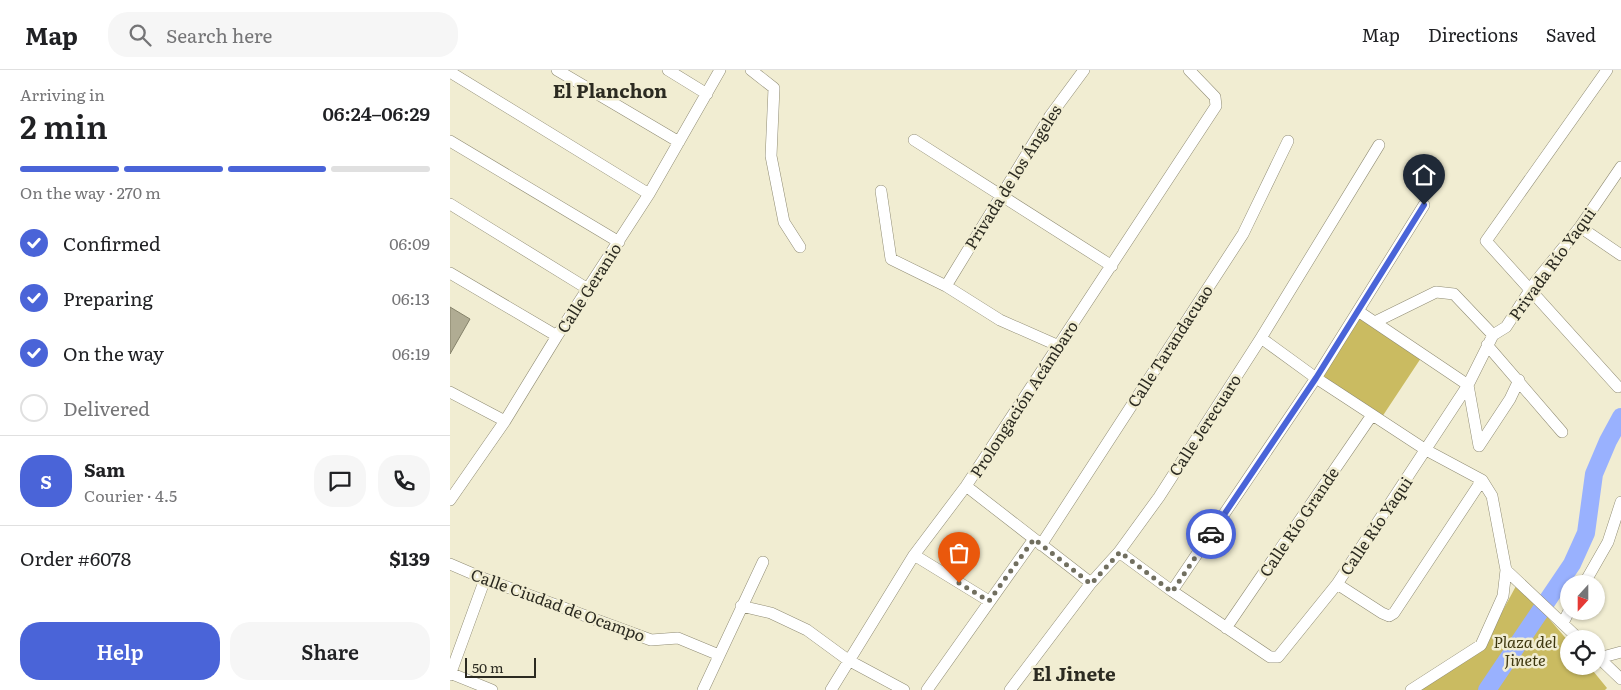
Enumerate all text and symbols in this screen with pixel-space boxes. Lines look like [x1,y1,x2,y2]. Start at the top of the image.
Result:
search box [108,12,458,57]
text: Map [25,17,78,52]
icon: search [126,21,154,49]
text: Search here [166,21,272,49]
text: Map [1362,21,1400,48]
text: Directions [1428,21,1518,48]
text: Saved [1546,21,1596,48]
district label: El Planchon [553,76,667,104]
text: Arriving in [20,82,105,106]
text: 06:24–06:29 [322,99,430,127]
street label: Privada de los Ángeles [958,99,1066,253]
text: 2 min [20,101,108,149]
pin [1403,154,1445,205]
icon: home [1410,161,1438,189]
text: On the way · 270 m [20,180,161,204]
street label: Privada Río Yaqui [1502,202,1600,325]
icon: check [20,229,48,257]
text: Confirmed [63,229,161,257]
text: 06:09 [389,231,430,255]
street label: Calle Geranio [550,238,626,337]
street label: Calle Tarandacuao [1120,279,1218,411]
icon: check [20,284,48,312]
text: Preparing [63,284,153,312]
text: 06:13 [392,286,430,310]
street label: Prolongación Acámbaro [963,315,1083,482]
icon: check [20,339,48,367]
text: On the way [63,339,164,367]
text: 06:19 [392,341,430,365]
street label: Calle Jerecuaro [1162,369,1246,480]
text: Delivered [63,394,150,422]
text: Sam [84,455,125,483]
button: chat [314,455,366,507]
button: phone [378,455,430,507]
street label: Calle Río Grande [1253,462,1344,581]
text: S [40,467,52,495]
street label: Calle Río Yaqui [1333,471,1417,580]
text: Courier · 4.5 [84,483,177,507]
courier [1186,509,1236,559]
icon: car [1197,520,1225,548]
pin [938,532,980,583]
icon: bag [945,539,973,567]
text: Order #6078 [20,544,131,572]
text: $139 [389,544,430,572]
street label: Calle Ciudad de Ocampo [468,561,649,647]
north arrow [1560,575,1605,620]
map controls [1560,575,1605,675]
button: Help [20,622,220,680]
button: Share [230,622,430,680]
park label: Plaza del Jinete [1493,629,1557,671]
button: locate [1560,630,1605,675]
scale bar [465,655,536,678]
text: 50 m [472,657,504,677]
district label: El Jinete [1032,659,1116,687]

